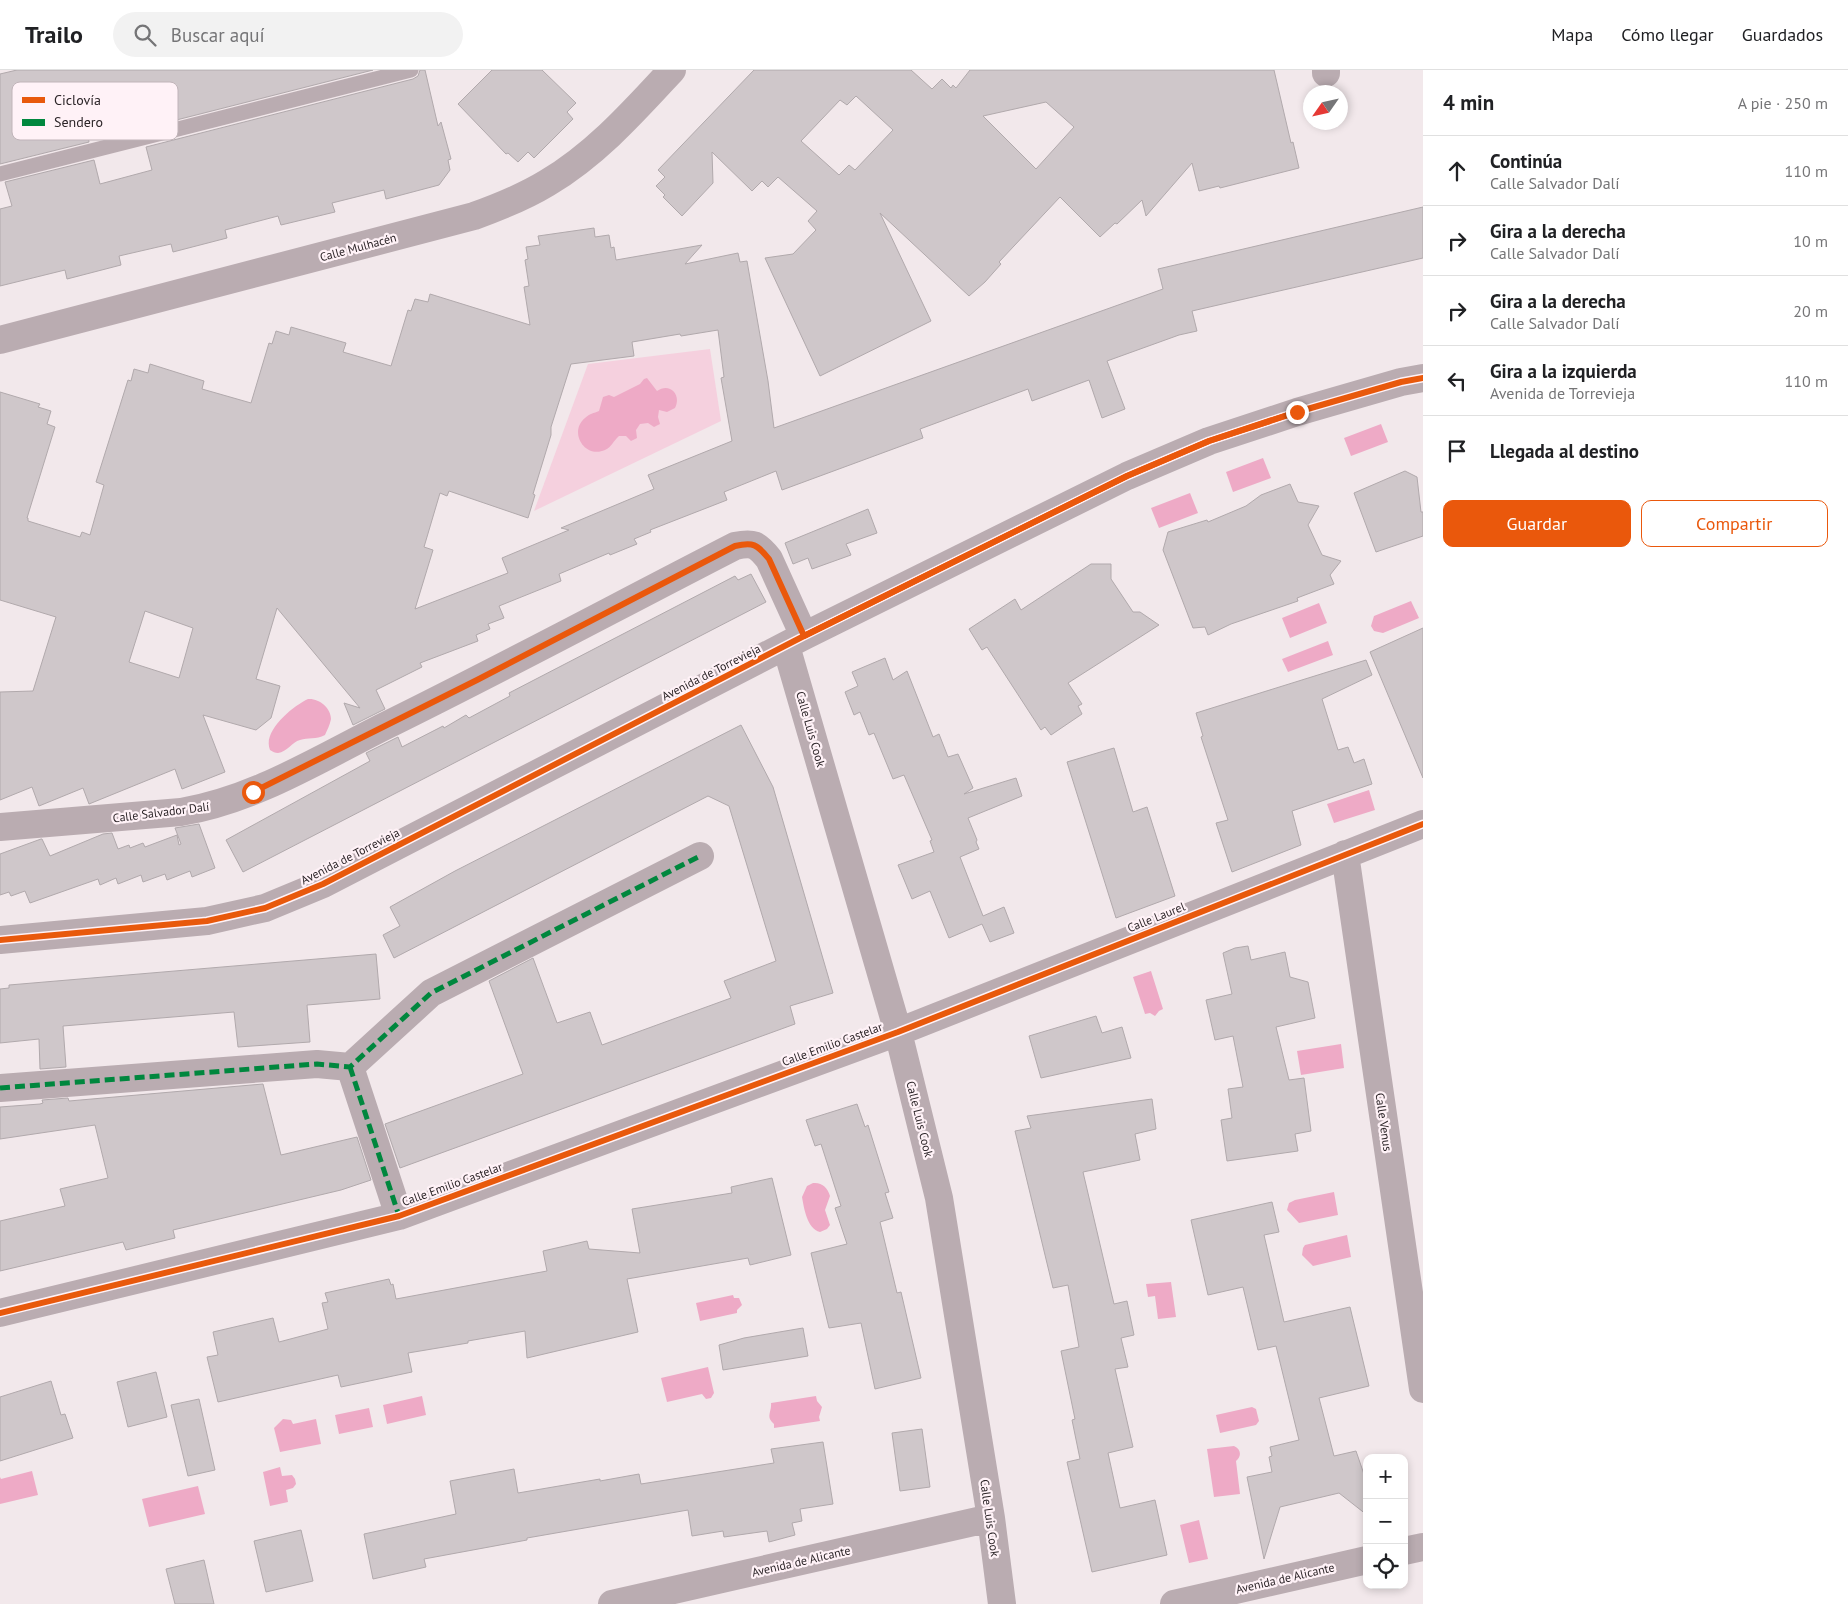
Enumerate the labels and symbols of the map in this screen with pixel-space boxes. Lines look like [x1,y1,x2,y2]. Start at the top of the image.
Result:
legend [12,82,178,140]
north arrow [1303,85,1348,130]
text: Ciclovía [54,91,101,109]
text: Sendero [54,113,103,131]
street label: Calle Mulhacén [318,230,398,264]
route end [1286,401,1309,424]
street label: Avenida de Torrevieja [659,641,763,703]
street label: Calle Luis Cook [793,690,829,769]
route start [242,781,265,804]
street label: Calle Salvador Dalí [112,799,210,825]
street label: Avenida de Torrevieja [298,825,402,887]
street label: Calle Laurel [1125,898,1188,935]
street label: Calle Emilio Castelar [780,1019,884,1069]
street label: Calle Luis Cook [903,1079,937,1159]
street label: Calle Venus [1372,1092,1396,1152]
street label: Calle Emilio Castelar [400,1159,504,1209]
street label: Calle Luis Cook [977,1478,1003,1558]
street label: Avenida de Alicante [750,1542,852,1580]
street label: Avenida de Alicante [1234,1559,1336,1597]

